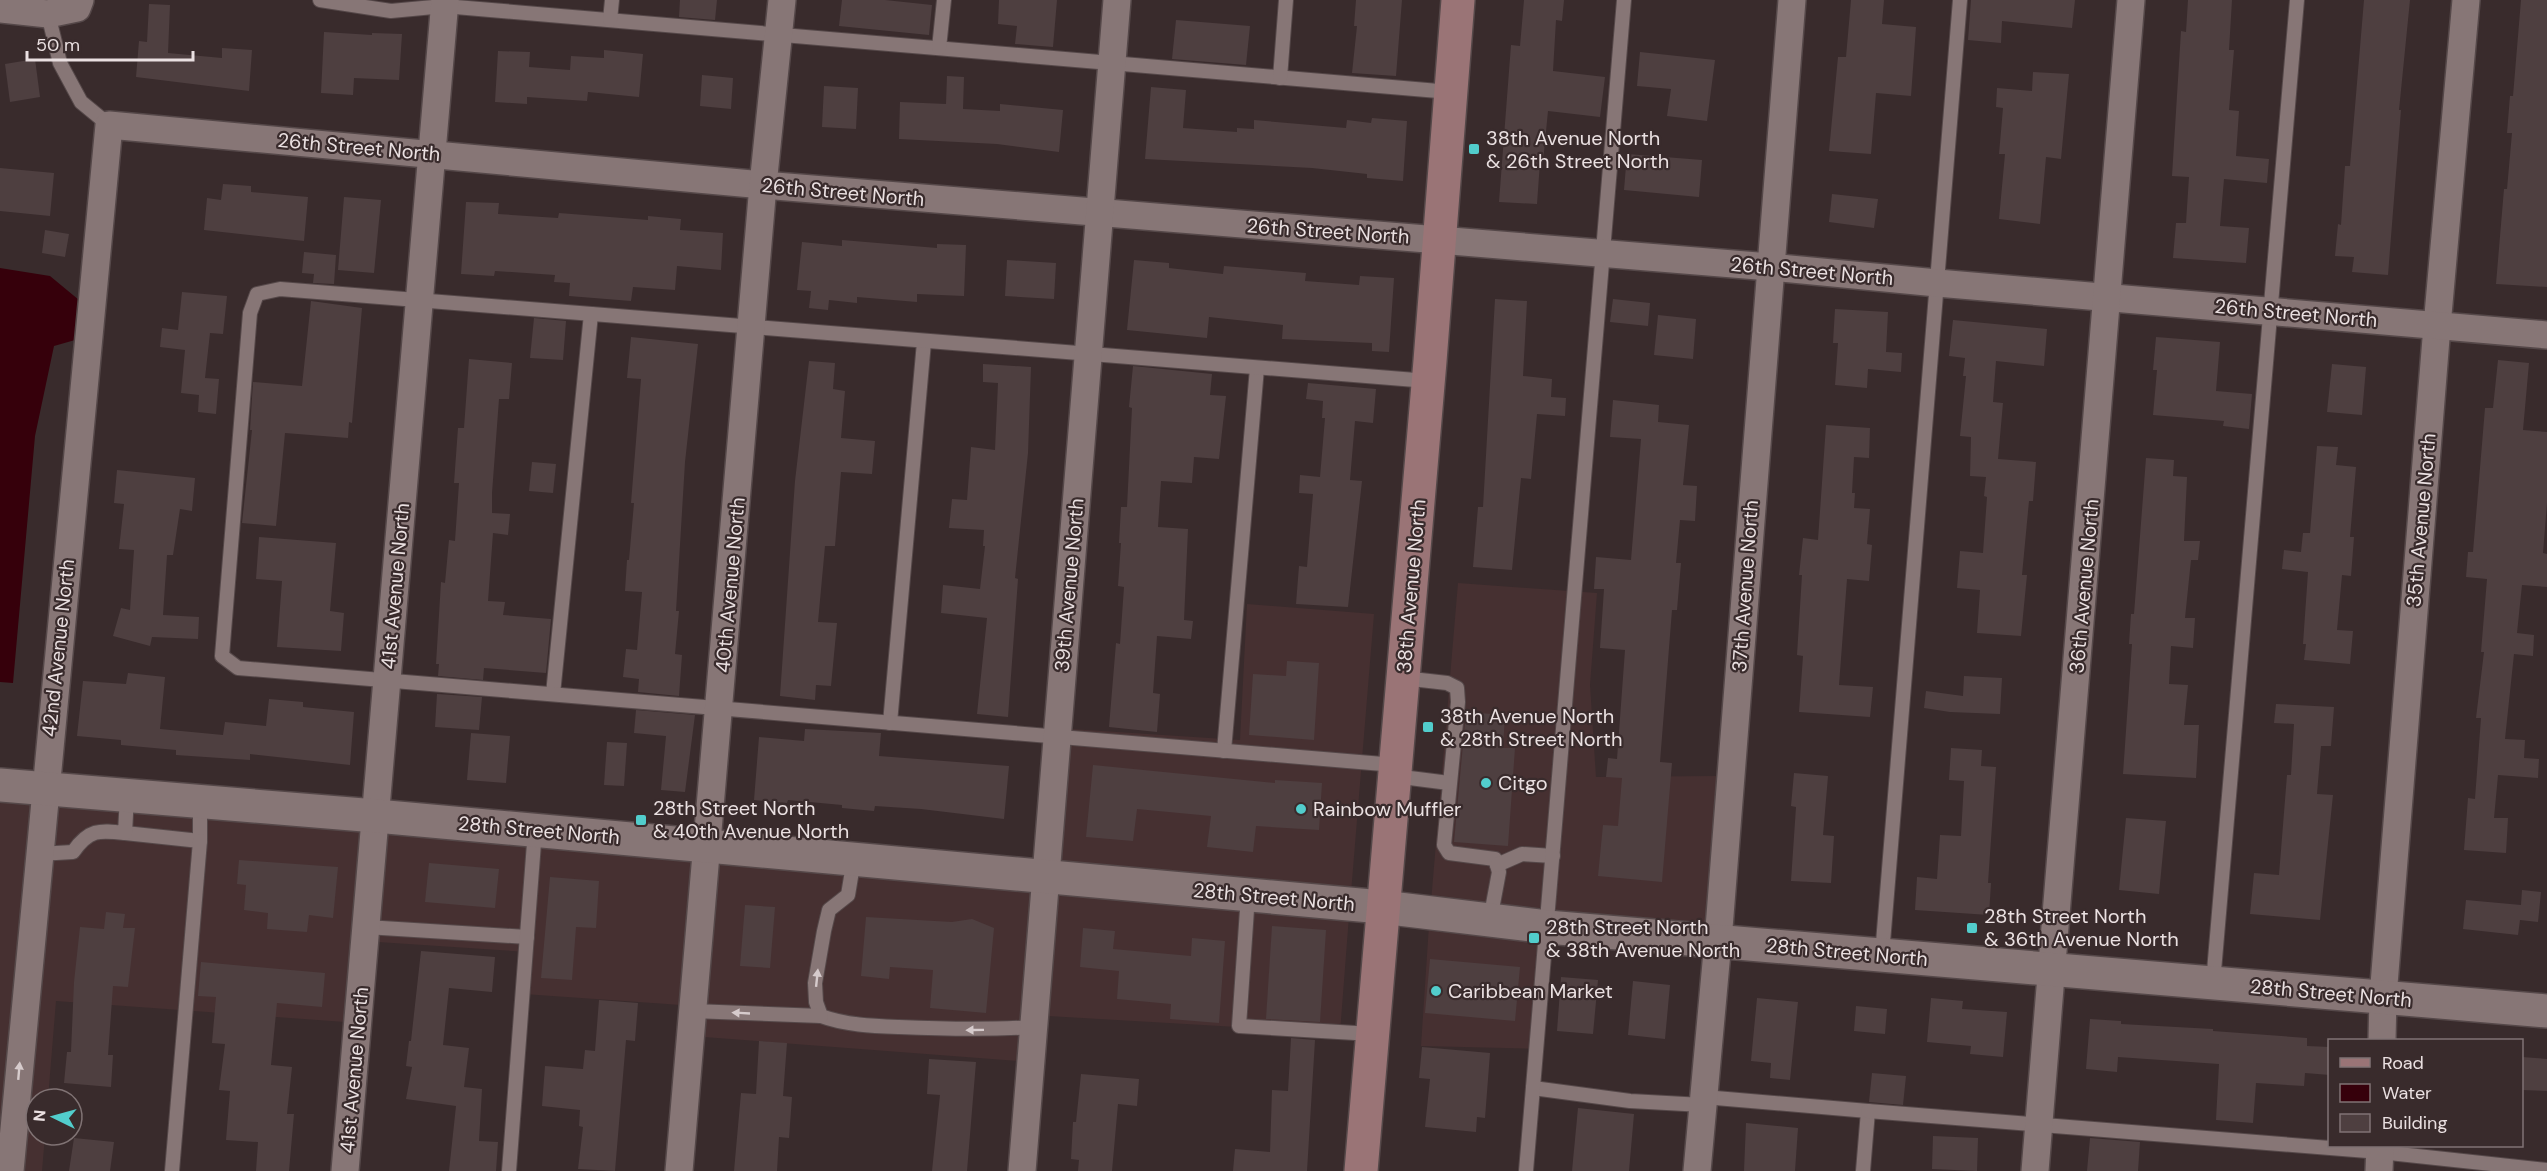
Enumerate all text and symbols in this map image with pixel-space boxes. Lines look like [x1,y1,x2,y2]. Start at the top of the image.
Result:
scale bar [27,24,194,62]
text: 50 m [36,33,80,57]
place label: 38th Avenue North & 26th Street North [1486,125,1669,174]
street label: 26th Street North [277,127,441,167]
marker: 38th Avenue North & 26th Street North [1467,142,1481,156]
street label: 26th Street North [761,172,925,212]
street label: 26th Street North [1246,212,1410,250]
street label: 26th Street North [1730,251,1894,291]
street label: 26th Street North [2214,293,2378,333]
street label: 35th Avenue North [2400,432,2442,608]
street label: 40th Avenue North [709,496,751,674]
street label: 39th Avenue North [1048,497,1090,673]
street label: 38th Avenue North [1390,498,1432,674]
street label: 36th Avenue North [2063,498,2105,674]
street label: 37th Avenue North [1726,499,1764,673]
street label: 41st Avenue North [375,502,415,670]
street label: 42nd Avenue North [36,558,80,738]
place label: 38th Avenue North & 28th Street North [1440,703,1622,752]
marker: 38th Avenue North & 28th Street North [1421,720,1435,734]
place label: Citgo [1498,770,1548,796]
marker: Citgo [1479,776,1493,790]
place label: 28th Street North & 40th Avenue North [653,795,849,844]
place label: Rainbow Muffler [1313,796,1461,822]
marker: Rainbow Muffler [1294,802,1308,816]
street label: 28th Street North [457,810,621,850]
marker: 28th Street North & 40th Avenue North [634,813,648,827]
street label: 28th Street North [1192,877,1356,917]
place label: 28th Street North & 36th Avenue North [1984,903,2179,952]
place label: 28th Street North & 38th Avenue North [1546,914,1740,963]
marker: 28th Street North & 36th Avenue North [1965,921,1979,935]
marker: 28th Street North & 38th Avenue North [1527,931,1541,945]
street label: 28th Street North [1765,932,1929,972]
one-way arrow [812,968,821,987]
street label: 28th Street North [2249,973,2413,1013]
place label: Caribbean Market [1448,978,1613,1004]
marker: Caribbean Market [1429,984,1443,998]
street label: 41st Avenue North [334,986,374,1154]
one-way arrow [732,1008,751,1017]
one-way arrow [966,1025,985,1035]
legend [2328,1039,2523,1147]
text: Road [2382,1051,2424,1075]
one-way arrow [14,1061,24,1080]
text: Water [2382,1081,2432,1105]
north arrow [24,1087,84,1147]
text: N [29,1109,51,1122]
text: Building [2382,1111,2447,1135]

